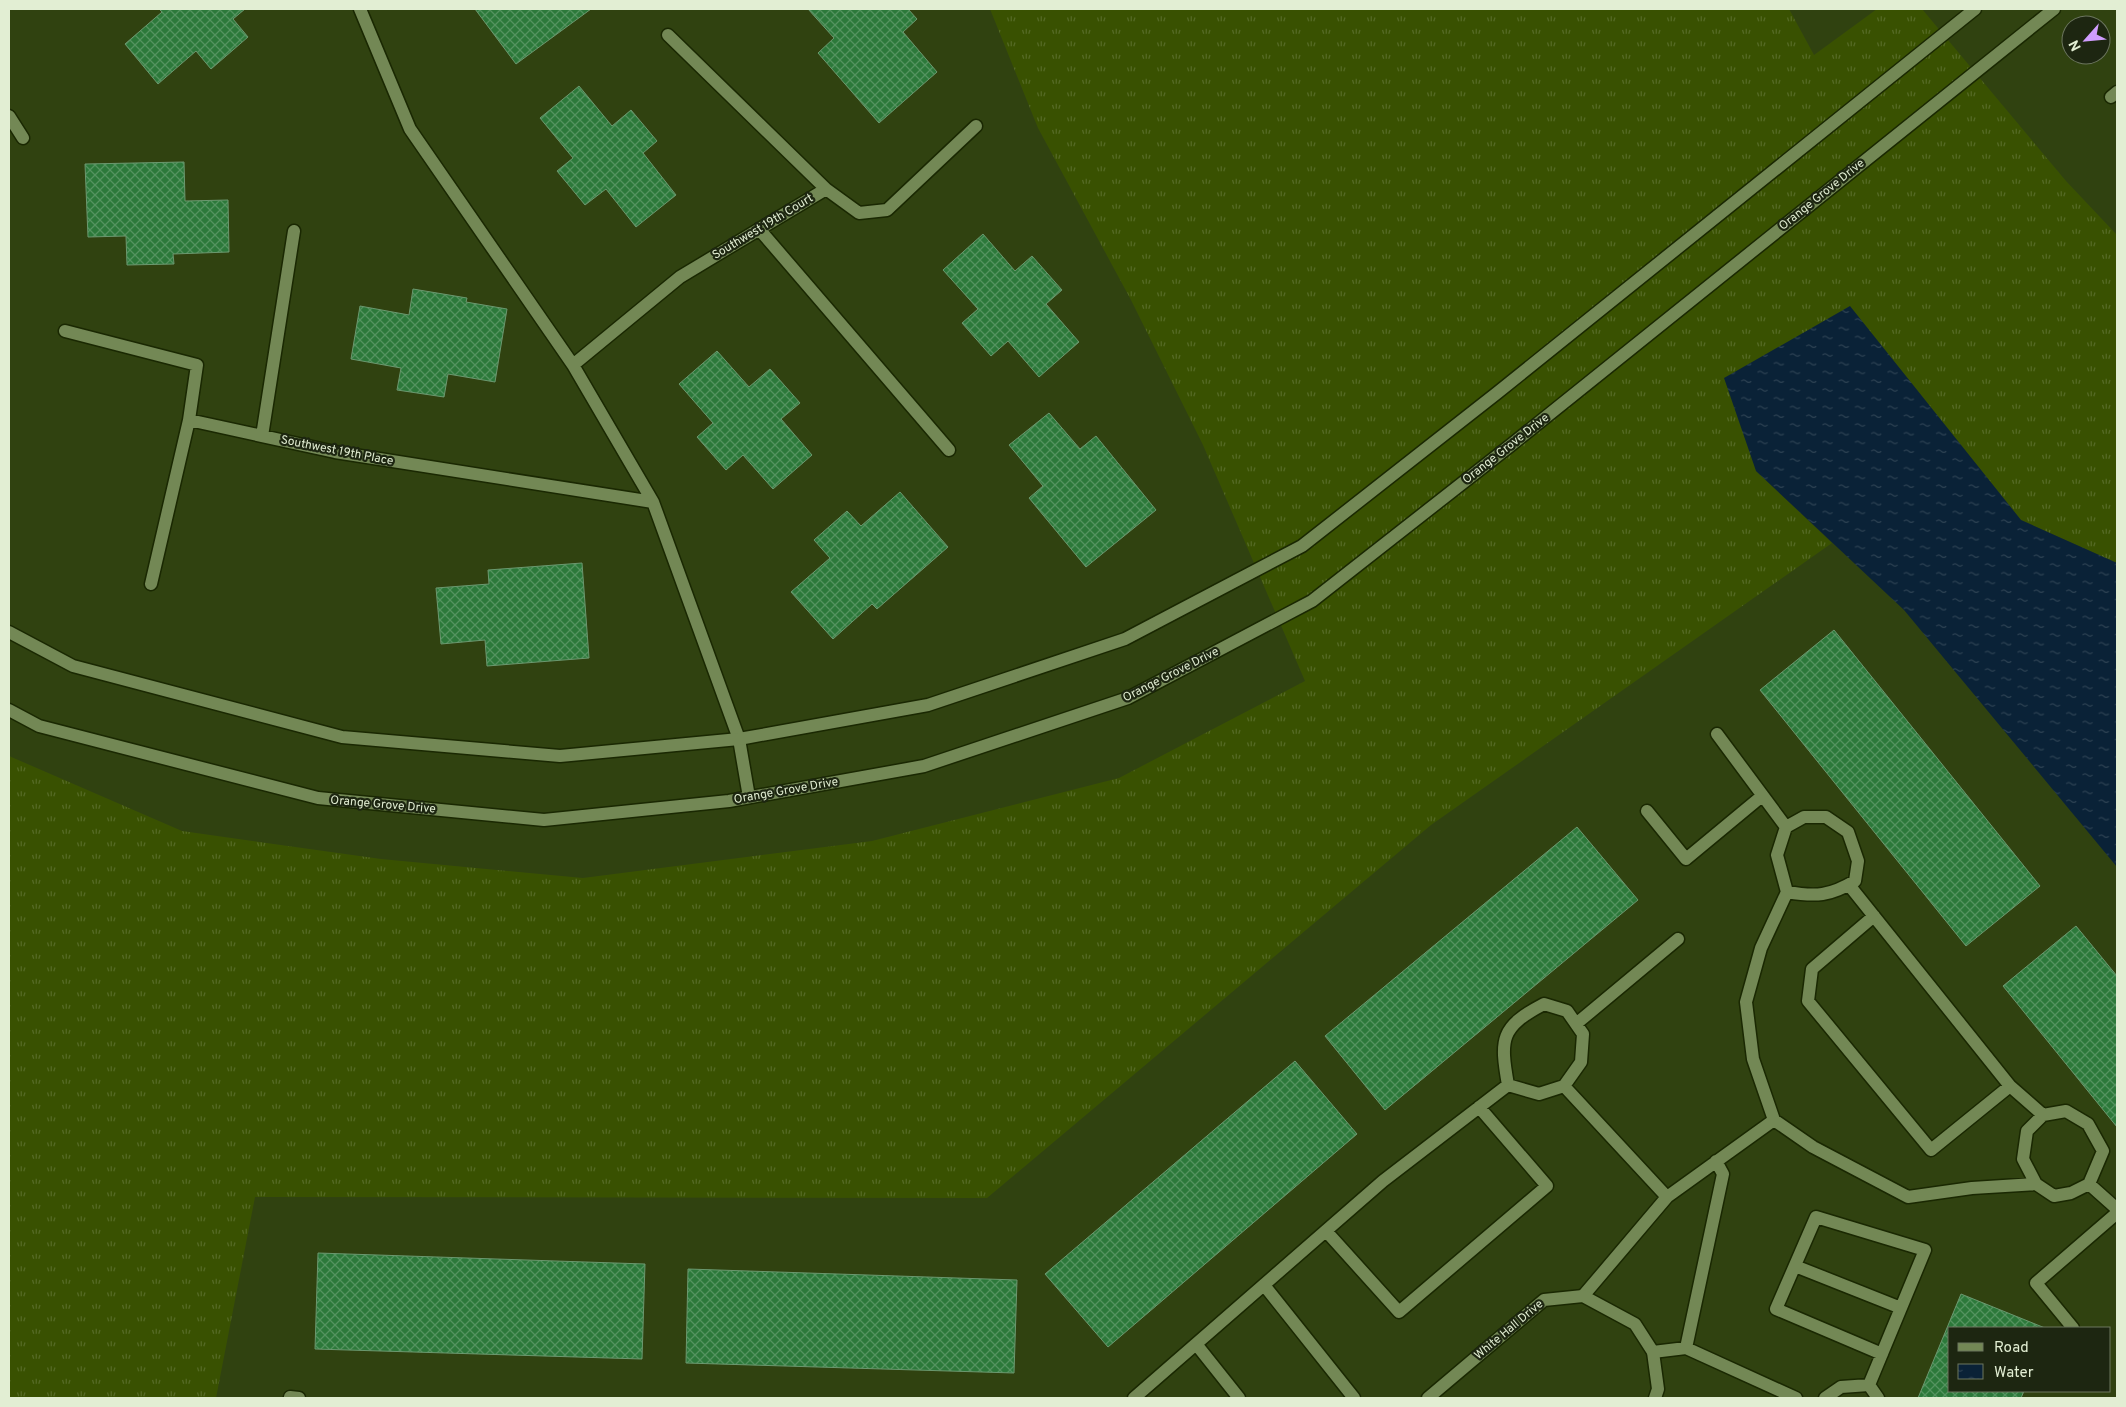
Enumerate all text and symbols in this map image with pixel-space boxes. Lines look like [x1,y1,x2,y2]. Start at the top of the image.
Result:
north arrow [2061,15,2111,65]
text: N [2066,37,2086,54]
street label: Orange Grove Drive [1776,156,1868,234]
street label: Southwest 19th Court [709,190,817,264]
street label: Orange Grove Drive [1459,410,1553,488]
street label: Southwest 19th Place [279,432,395,470]
street label: Orange Grove Drive [1120,644,1222,706]
street label: Orange Grove Drive [733,774,839,808]
street label: Orange Grove Drive [330,792,436,818]
street label: White Hall Drive [1471,1296,1547,1364]
legend [1948,1327,2111,1392]
text: Road [1994,1339,2029,1358]
text: Water [1994,1364,2034,1383]

